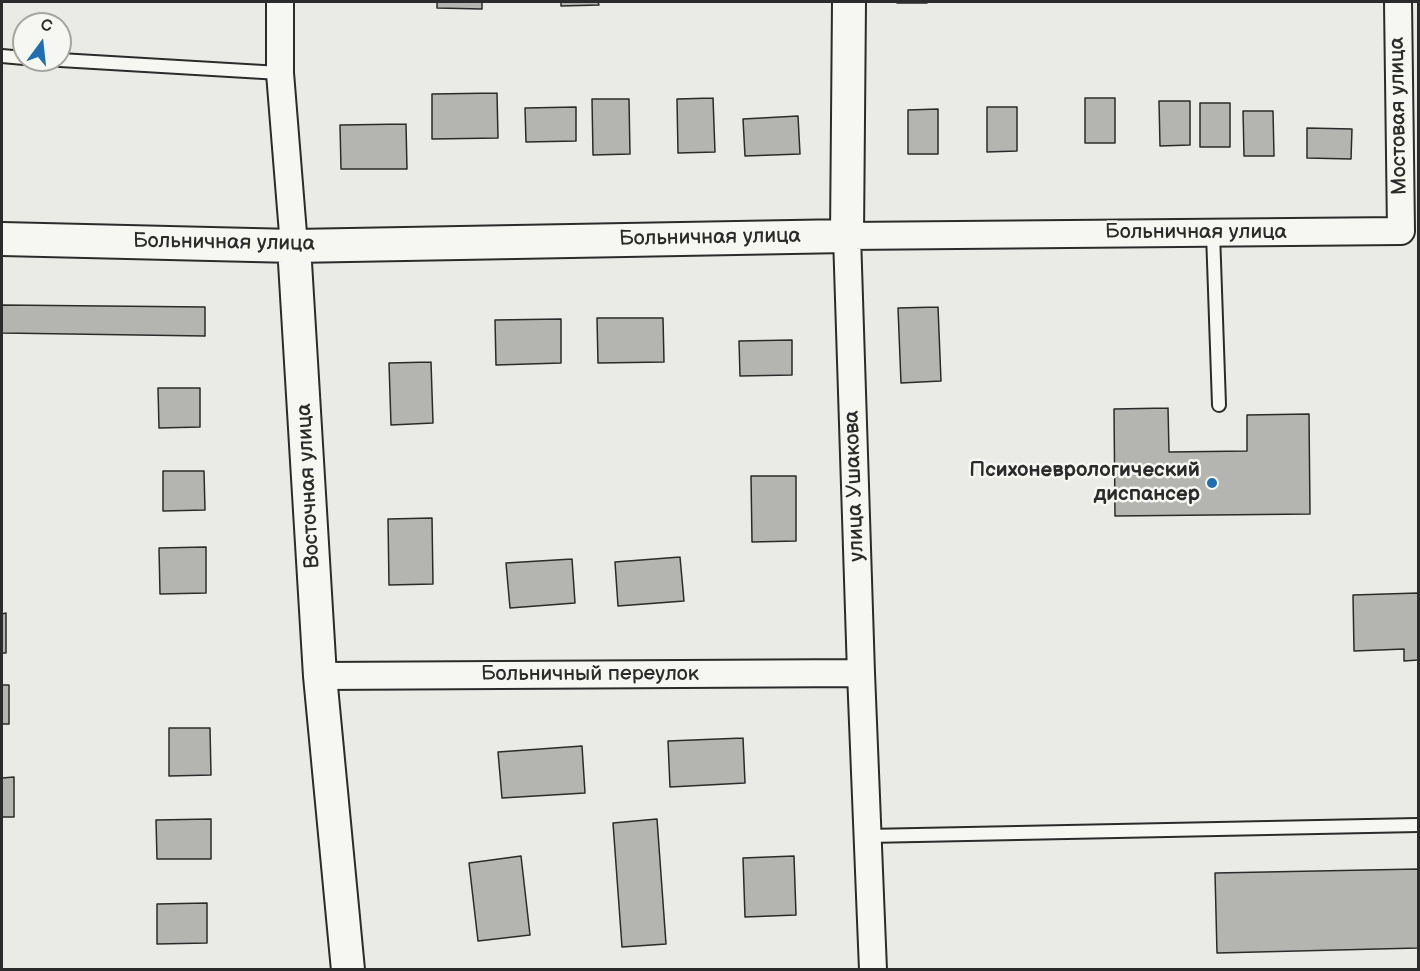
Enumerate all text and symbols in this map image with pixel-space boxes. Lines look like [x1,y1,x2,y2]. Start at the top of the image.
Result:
north arrow [12,12,72,72]
text: С [38,15,54,37]
street label: Мостовая улица [1385,37,1413,195]
street label: Больничная улица [1105,220,1287,246]
street label: Больничная улица [619,224,801,252]
street label: Больничная улица [133,229,315,257]
street label: Восточная улица [292,403,326,569]
street label: улица Ушакова [840,410,870,562]
place label: Психоневрологический диспансер [969,458,1200,508]
marker: Психоневрологический диспансер [1205,476,1219,490]
street label: Больничный переулок [481,662,699,688]

